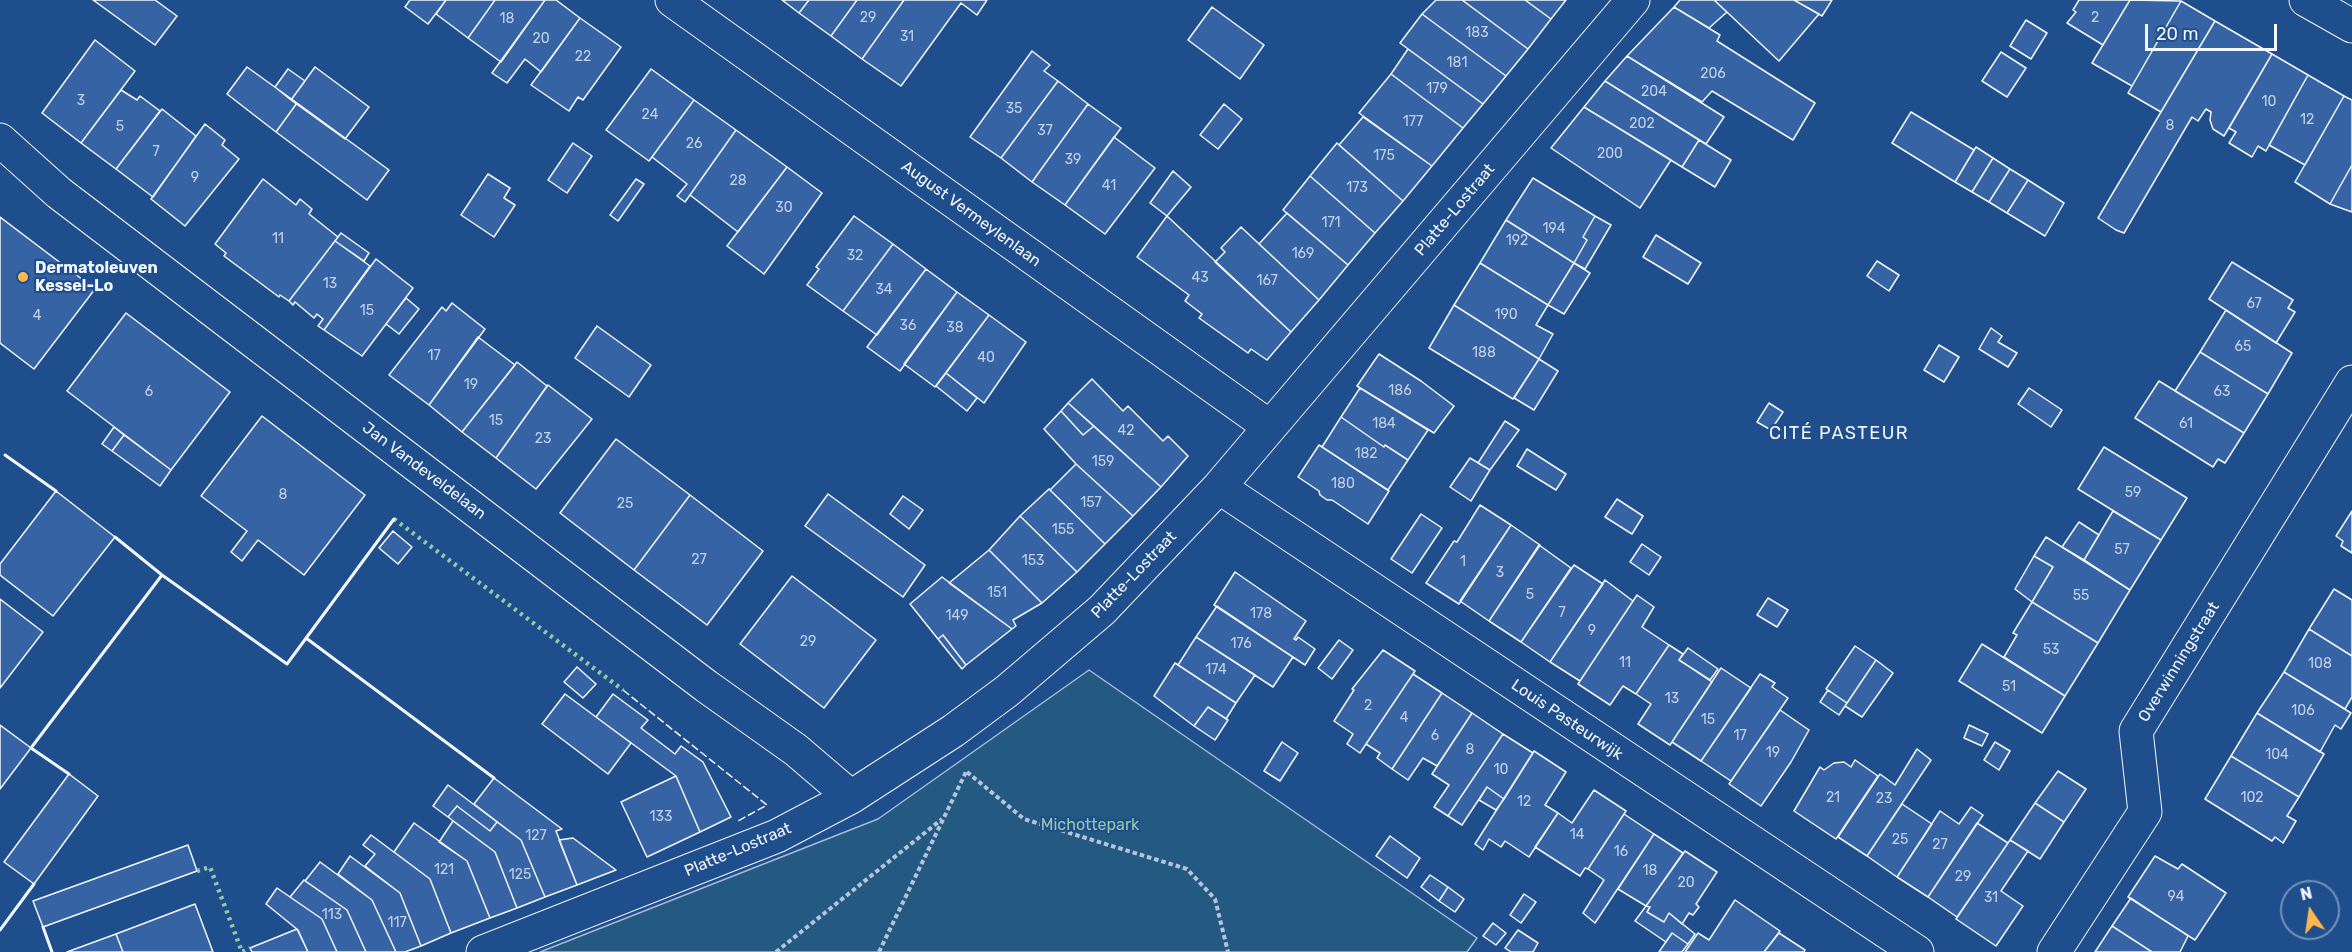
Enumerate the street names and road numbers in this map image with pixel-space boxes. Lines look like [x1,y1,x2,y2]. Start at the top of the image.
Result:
street label: August Vermeylenlaan [897,157,1045,271]
street label: Platte-Lostraat [1411,160,1499,260]
street label: Jan Vandeveldelaan [358,418,490,524]
street label: Platte-Lostraat [1087,527,1181,623]
street label: Overwinningstraat [2134,598,2224,726]
street label: Louis Pasteurwijk [1507,676,1627,764]
street label: Platte-Lostraat [682,819,794,881]

